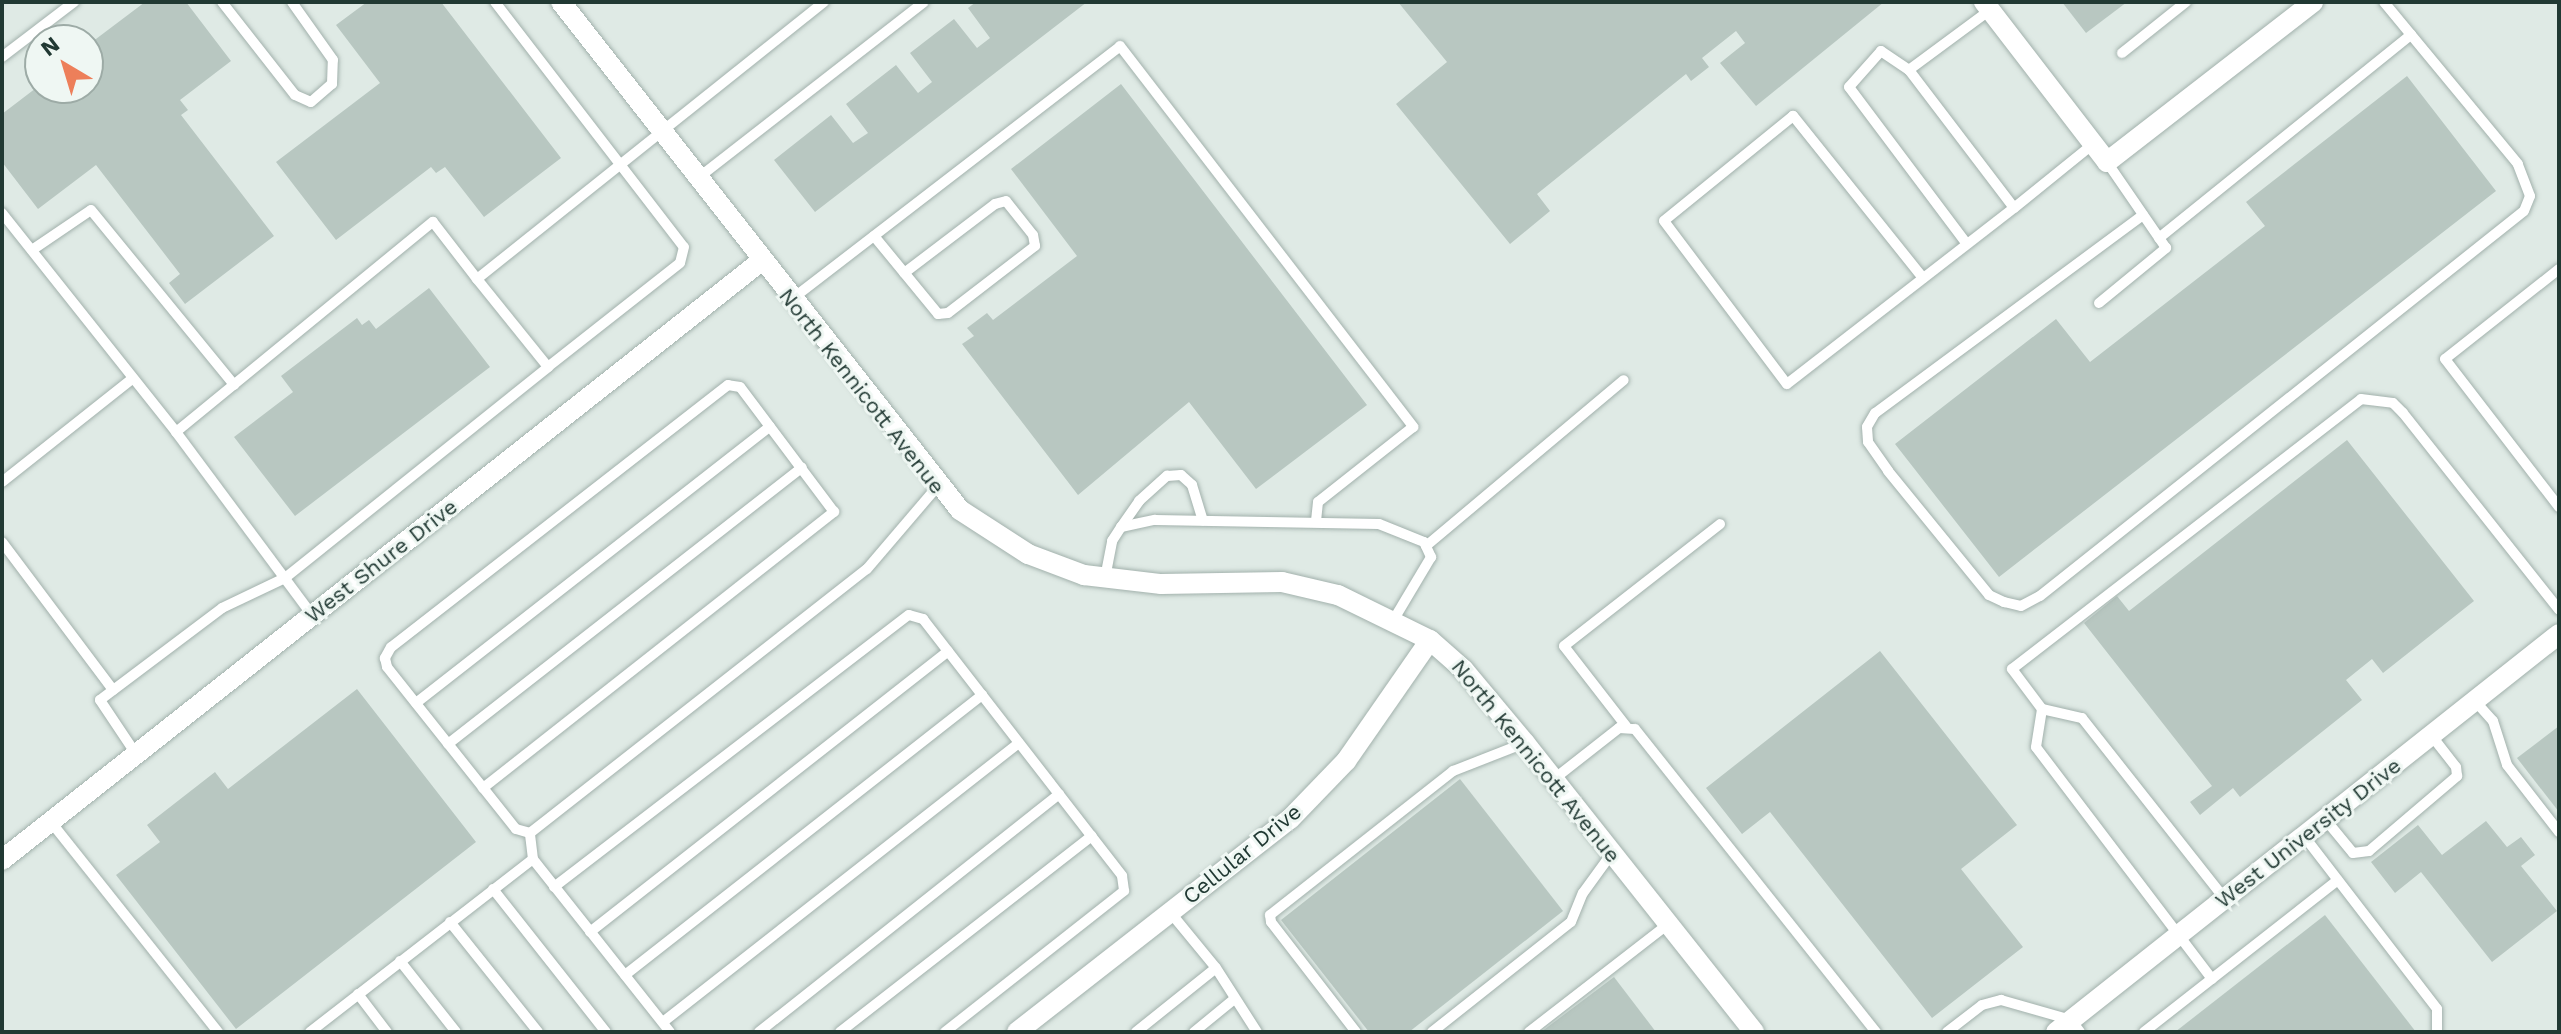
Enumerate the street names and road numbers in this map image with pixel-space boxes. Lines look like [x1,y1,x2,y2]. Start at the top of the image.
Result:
street label: North Kennicott Avenue [773,282,951,500]
street label: West Shure Drive [299,493,463,629]
street label: North Kennicott Avenue [1446,654,1626,868]
street label: West University Drive [2210,752,2406,914]
street label: Cellular Drive [1177,798,1307,910]

